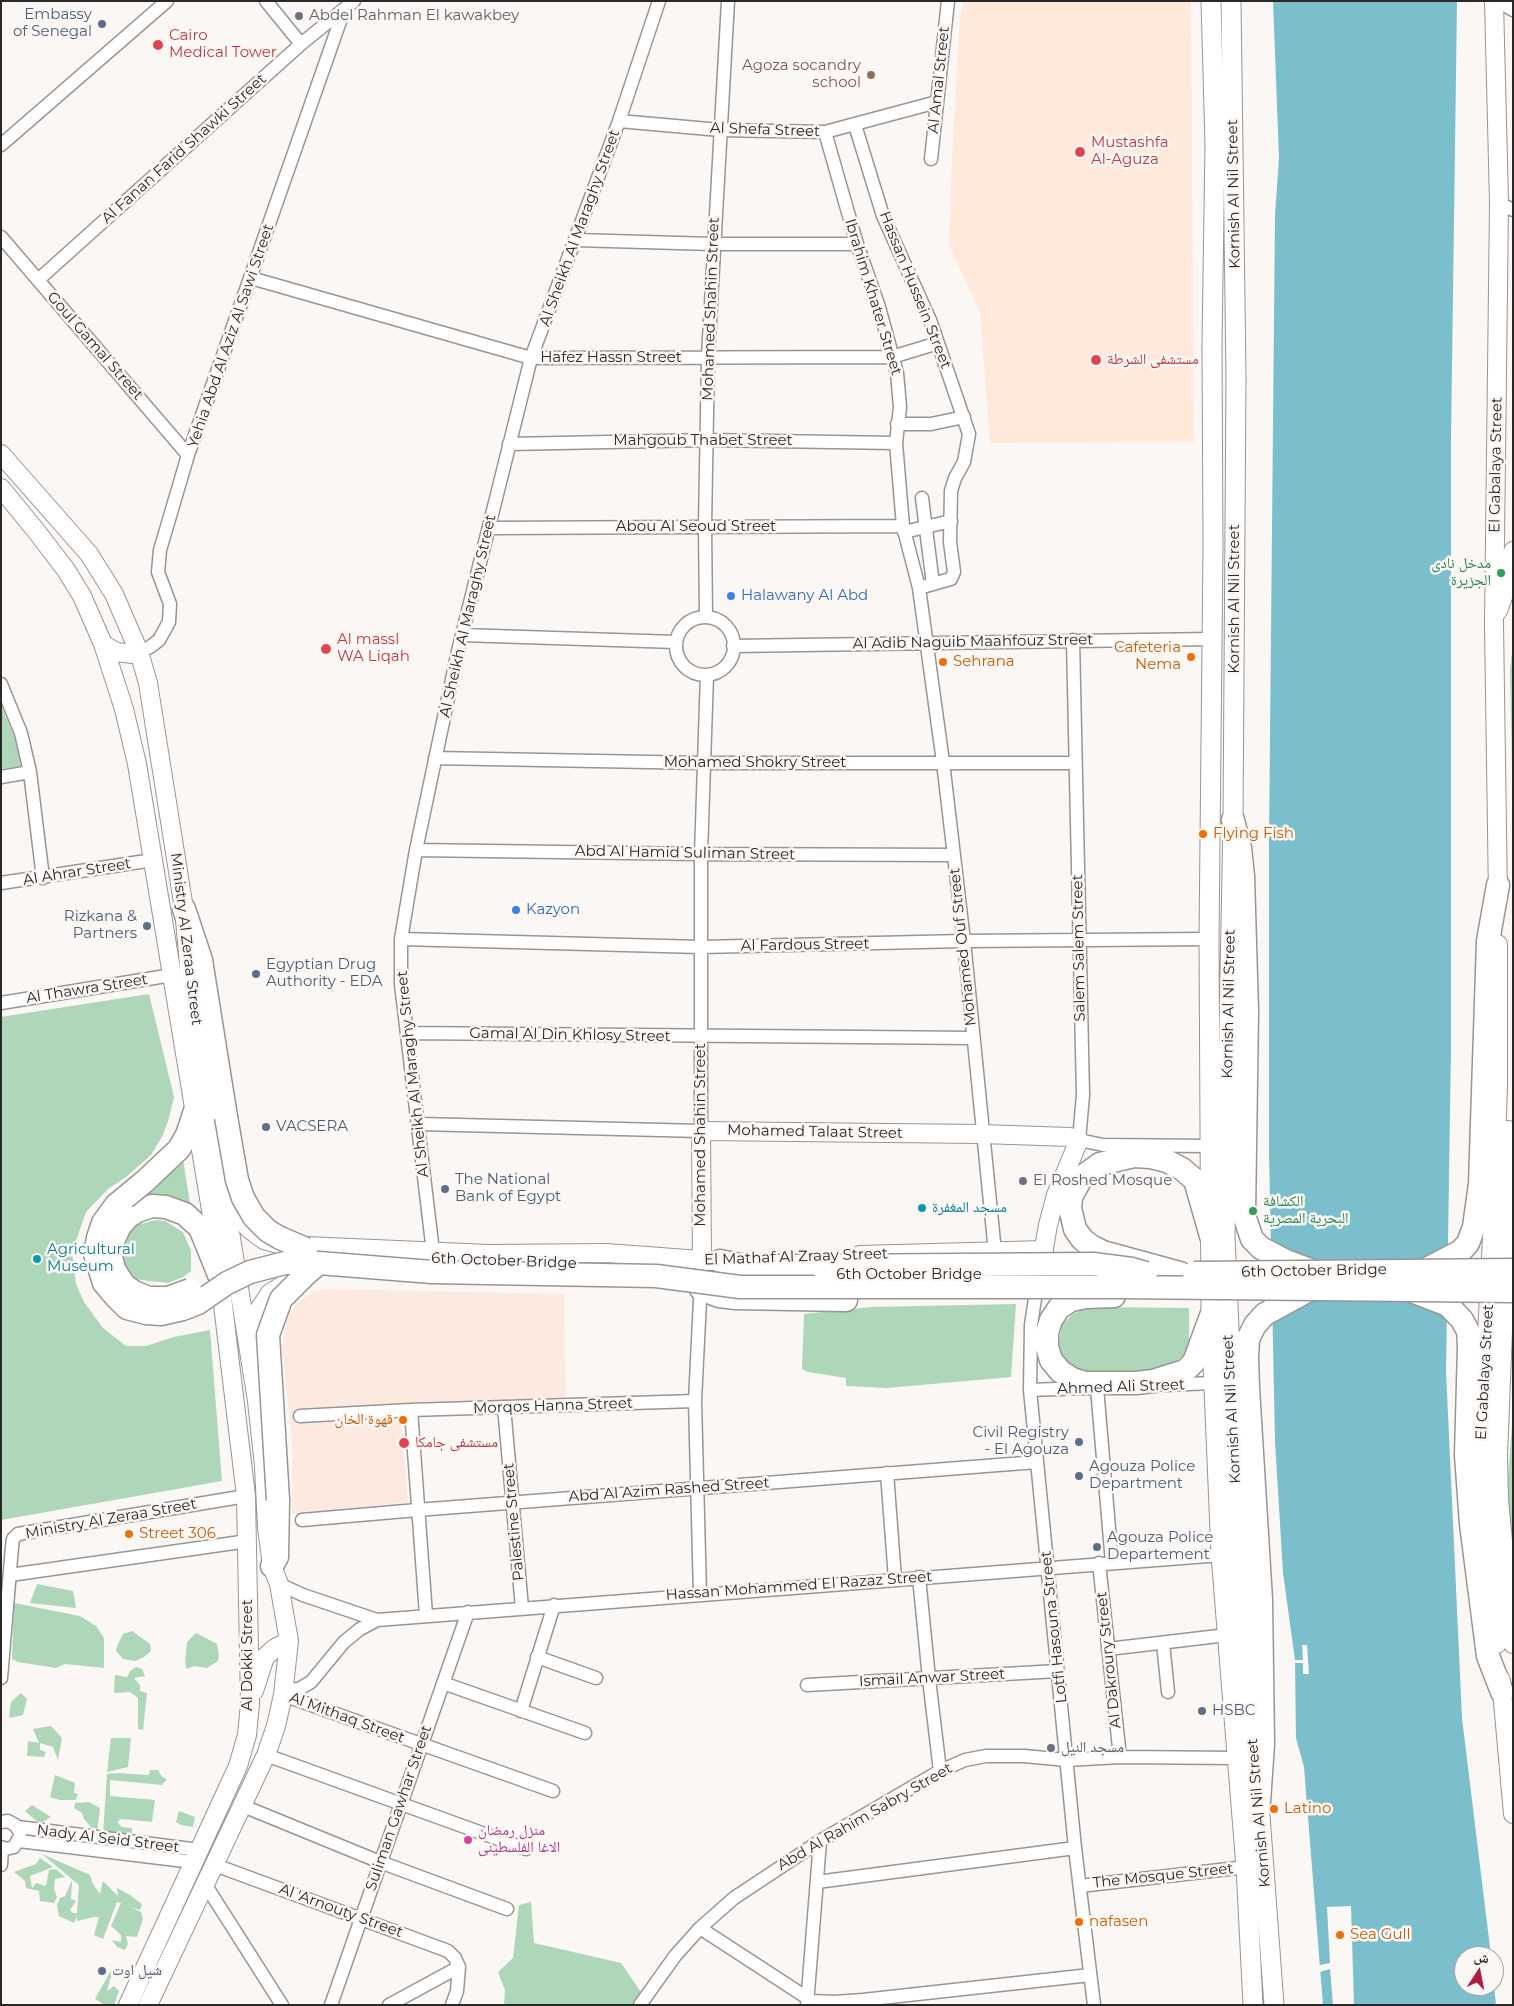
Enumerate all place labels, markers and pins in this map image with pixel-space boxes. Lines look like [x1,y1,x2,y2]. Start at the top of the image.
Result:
place label: Embassy of Senegal [13,6,92,41]
place label: Abdel Rahman El kawakbey [309,7,519,25]
marker: Abdel Rahman El kawakbey [293,10,305,22]
marker: Embassy of Senegal [96,18,108,30]
place label: Cairo Medical Tower [169,27,277,62]
marker: Cairo Medical Tower [151,38,165,52]
place label: Agoza socandry school [742,57,861,92]
marker: Agoza socandry school [865,69,877,81]
place label: Mustashfa Al-Aguza [1091,134,1169,169]
marker: Mustashfa Al-Aguza [1073,145,1087,159]
place label: مستشفى الشرطة [1107,351,1199,369]
marker: مستشفى الشرطة [1089,353,1103,367]
place label: مدخل نادى الجزيرة [1431,555,1491,590]
marker: مدخل نادى الجزيرة [1495,567,1507,579]
place label: Halawany Al Abd [741,587,868,605]
marker: Halawany Al Abd [725,590,737,602]
place label: Al massl WA Liqah [337,631,410,666]
place label: Cafeteria Nema [1114,639,1181,674]
marker: Al massl WA Liqah [319,642,333,656]
marker: Cafeteria Nema [1185,651,1197,663]
place label: Sehrana [953,653,1015,671]
marker: Sehrana [937,656,949,668]
place label: Flying Fish [1213,825,1294,843]
marker: Flying Fish [1197,828,1209,840]
place label: Kazyon [526,901,580,919]
marker: Kazyon [510,904,522,916]
place label: Rizkana & Partners [64,908,137,943]
marker: Rizkana & Partners [141,920,153,932]
place label: Egyptian Drug Authority - EDA [266,956,382,991]
marker: Egyptian Drug Authority - EDA [250,968,262,980]
place label: VACSERA [276,1118,348,1136]
marker: VACSERA [260,1121,272,1133]
place label: The National Bank of Egypt [455,1171,561,1206]
place label: El Roshed Mosque [1033,1172,1172,1190]
marker: El Roshed Mosque [1017,1175,1029,1187]
marker: The National Bank of Egypt [439,1183,451,1195]
place label: الكشافة البحرية المصرية [1263,1193,1349,1228]
place label: مسجد المغفرة [932,1199,1007,1217]
marker: مسجد المغفرة [916,1202,928,1214]
marker: الكشافة البحرية المصرية [1247,1205,1259,1217]
place label: Agricultural Museum [47,1241,135,1276]
marker: Agricultural Museum [31,1253,43,1265]
place label: قهوة الخان [335,1411,393,1429]
marker: قهوة الخان [397,1414,409,1426]
place label: Civil Registry - El Agouza [973,1424,1069,1459]
place label: مستشفى جامكا [415,1434,498,1452]
marker: مستشفى جامكا [397,1436,411,1450]
marker: Civil Registry - El Agouza [1073,1436,1085,1448]
place label: Agouza Police Department [1089,1458,1195,1493]
marker: Agouza Police Department [1073,1470,1085,1482]
place label: Street 306 [139,1525,216,1543]
marker: Street 306 [123,1528,135,1540]
place label: Agouza Police Departement [1107,1529,1213,1564]
marker: Agouza Police Departement [1091,1541,1103,1553]
place label: HSBC [1212,1702,1255,1720]
marker: HSBC [1196,1705,1208,1717]
place label: مسجد النيل [1061,1739,1124,1757]
marker: مسجد النيل [1045,1742,1057,1754]
place label: Latino [1284,1800,1331,1818]
marker: Latino [1268,1803,1280,1815]
place label: منزل رمضان الاغا الفلسطينى [478,1822,560,1857]
marker: منزل رمضان الاغا الفلسطينى [462,1834,474,1846]
place label: nafasen [1089,1913,1148,1931]
marker: nafasen [1073,1916,1085,1928]
place label: Sea Gull [1350,1926,1411,1944]
marker: Sea Gull [1334,1929,1346,1941]
place label: شيل اوت [112,1962,162,1980]
marker: شيل اوت [96,1965,108,1977]

